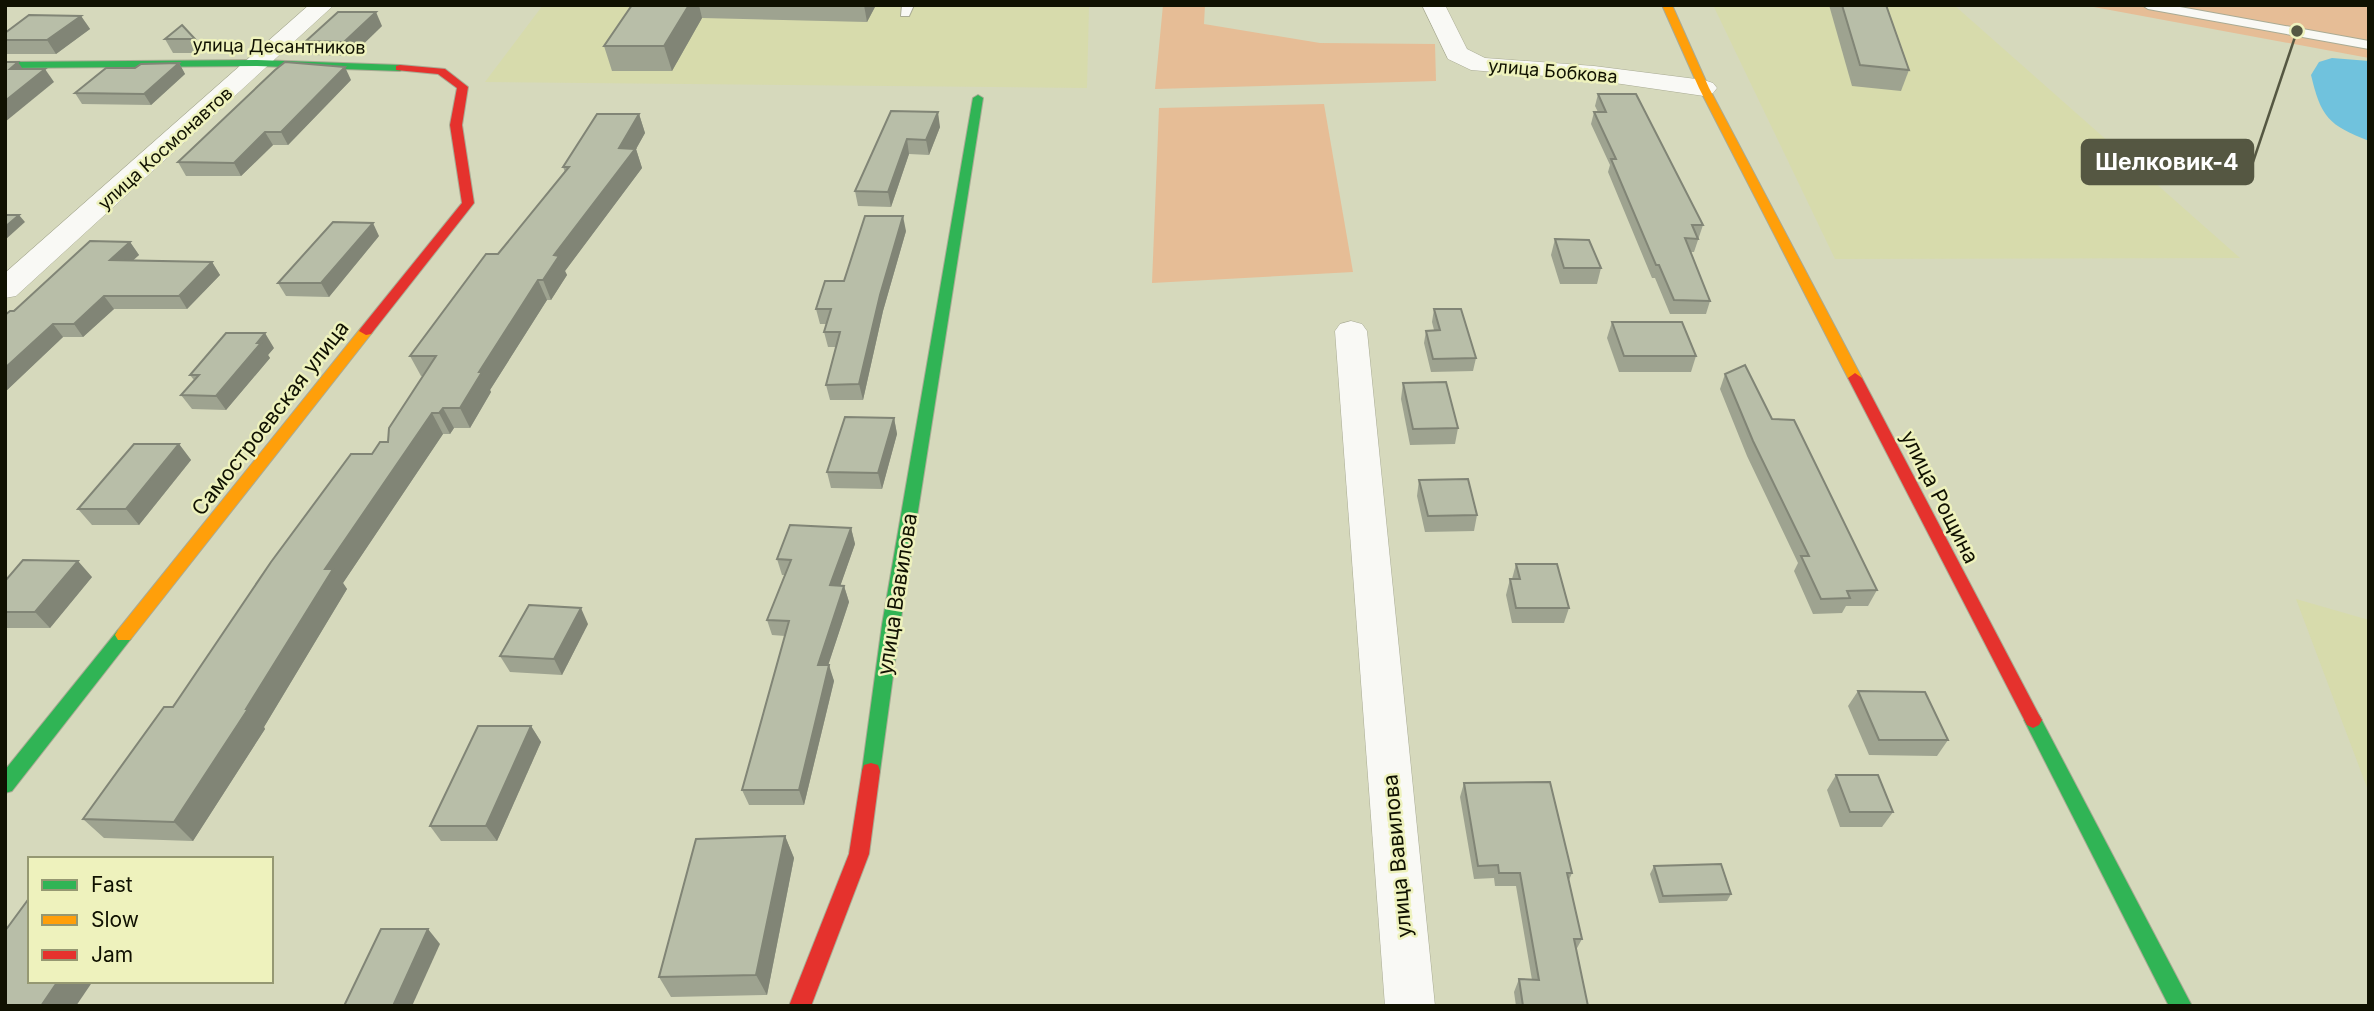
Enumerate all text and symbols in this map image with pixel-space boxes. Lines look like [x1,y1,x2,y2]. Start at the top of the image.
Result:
street label: улица Десантников [192,34,366,58]
street label: улица Бобкова [1487,55,1619,87]
street label: улица Космонавтов [94,82,236,214]
callout: Шелковик-4 [2082,140,2253,184]
text: Шелковик-4 [2095,148,2239,176]
street label: Самостроевская улица [186,316,354,520]
street label: улица Рощина [1896,426,1984,568]
street label: улица Вавилова [872,511,922,677]
street label: улица Вавилова [1377,773,1417,939]
legend [28,857,273,983]
text: Fast [91,872,133,897]
text: Slow [91,907,139,932]
text: Jam [91,942,133,967]

